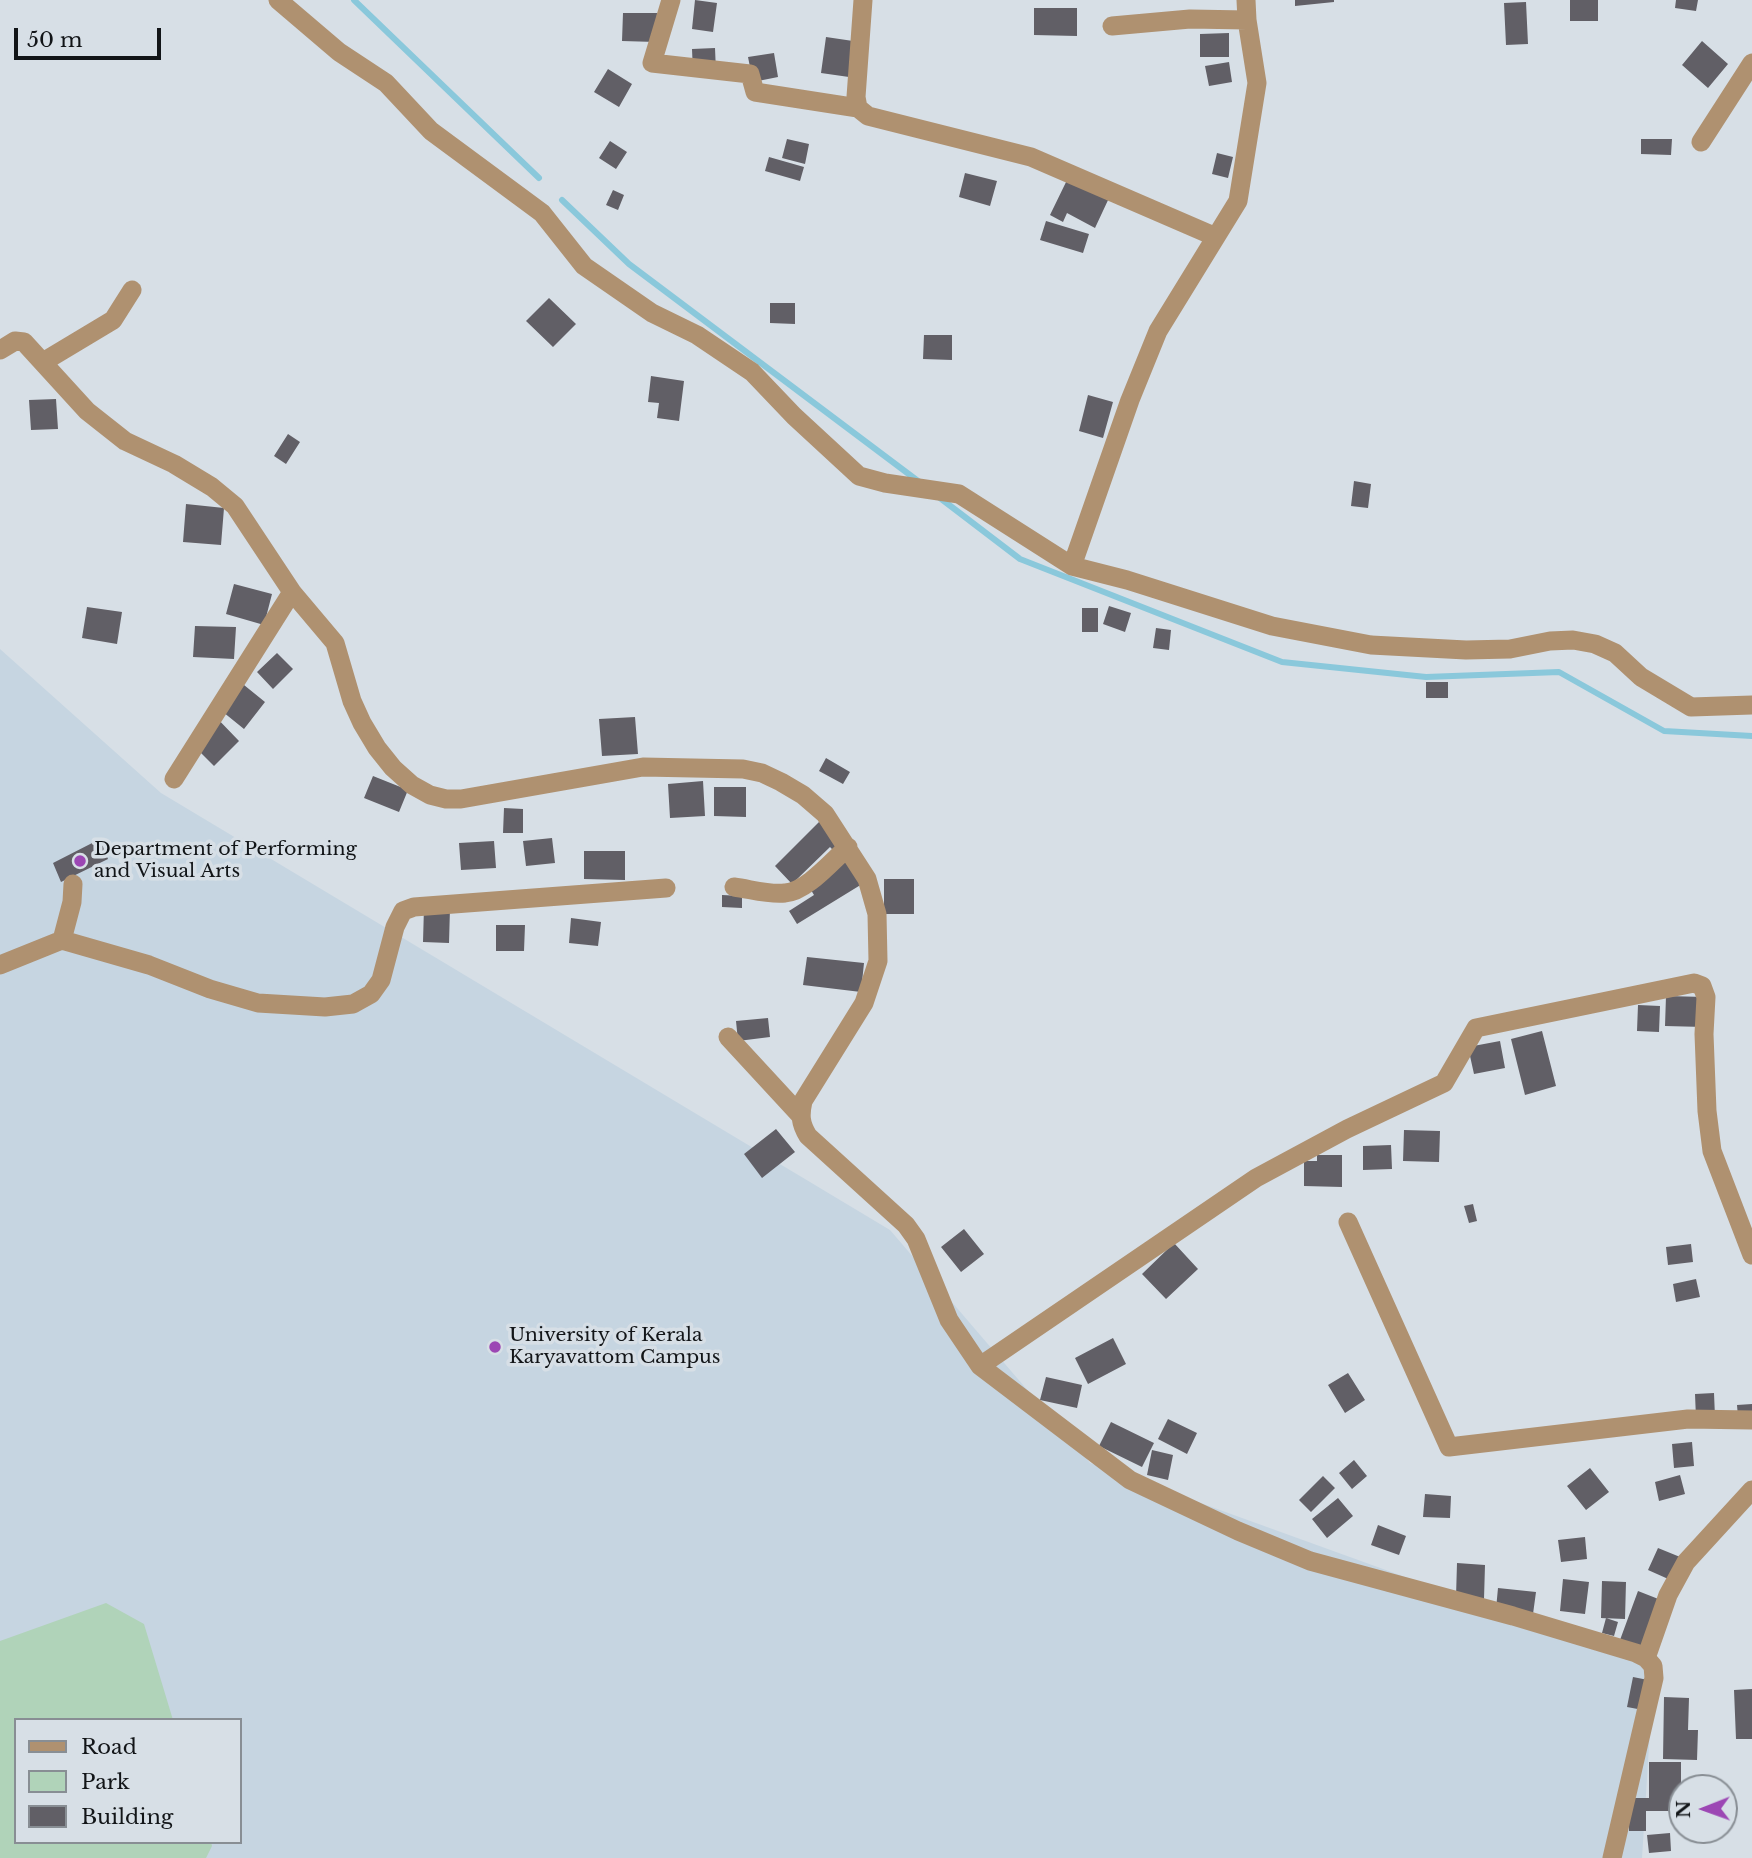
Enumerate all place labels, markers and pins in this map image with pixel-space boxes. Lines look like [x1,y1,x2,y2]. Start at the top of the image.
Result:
place label: Department of Performing and Visual Arts [94,839,357,883]
marker: Department of Performing and Visual Arts [72,853,88,869]
place label: University of Kerala Karyavattom Campus [509,1325,720,1369]
marker: University of Kerala Karyavattom Campus [487,1339,503,1355]

